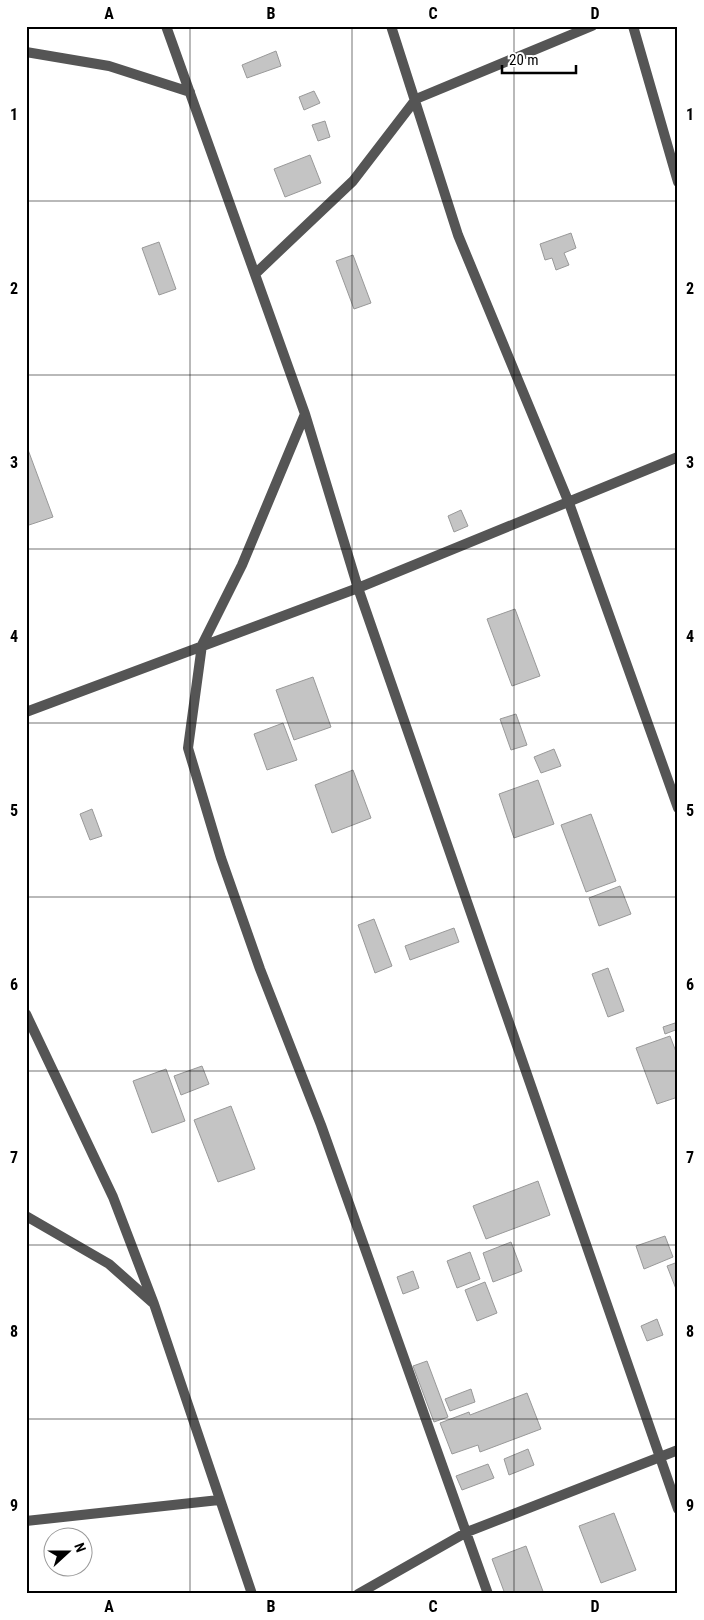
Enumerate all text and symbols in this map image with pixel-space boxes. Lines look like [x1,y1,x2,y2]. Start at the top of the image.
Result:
text: A [104,4,114,23]
text: B [267,4,276,23]
text: C [428,4,438,23]
text: D [590,4,600,23]
scale bar [502,42,575,74]
text: 20 m [509,51,539,69]
text: 1 [10,105,18,124]
text: 1 [686,105,694,124]
text: 2 [10,279,18,298]
text: 2 [686,279,694,298]
text: 3 [10,453,18,472]
text: 3 [686,453,694,472]
text: 4 [10,627,18,646]
text: 4 [686,627,694,646]
text: 5 [10,801,18,820]
text: 5 [686,801,694,820]
text: 6 [10,975,18,994]
text: 6 [686,975,694,994]
text: 7 [10,1148,18,1167]
text: 7 [686,1148,694,1167]
text: 8 [10,1322,18,1341]
text: 8 [686,1322,694,1341]
text: 9 [10,1496,18,1515]
text: 9 [686,1496,694,1515]
north arrow [42,1528,92,1578]
text: N [71,1540,89,1554]
text: A [104,1597,114,1616]
text: B [267,1597,276,1616]
text: C [428,1597,438,1616]
text: D [590,1597,600,1616]

